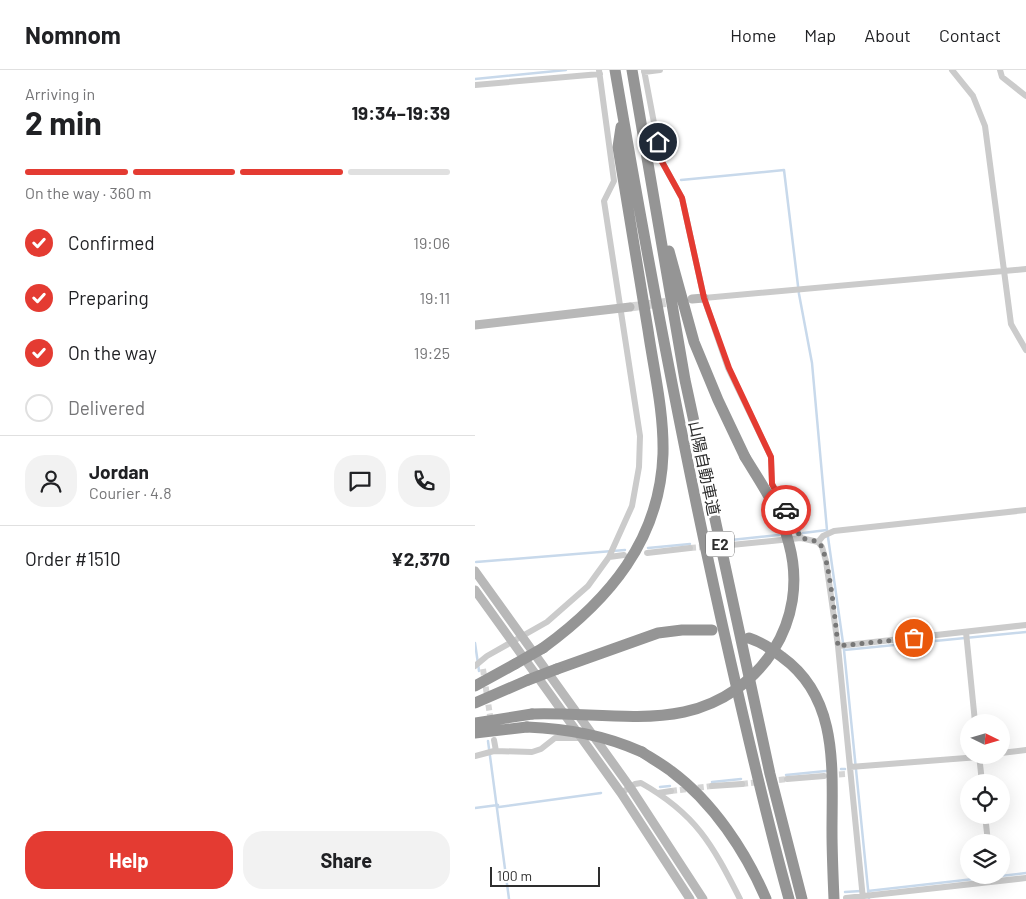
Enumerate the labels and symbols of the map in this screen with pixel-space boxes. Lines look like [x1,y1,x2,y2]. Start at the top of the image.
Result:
pin [637,121,679,163]
street label: 山陽自動車道 [686,419,724,517]
courier [761,485,811,535]
road number: E2 [706,532,734,556]
pin [893,617,935,659]
north arrow [960,714,1010,764]
scale bar [490,864,600,887]

